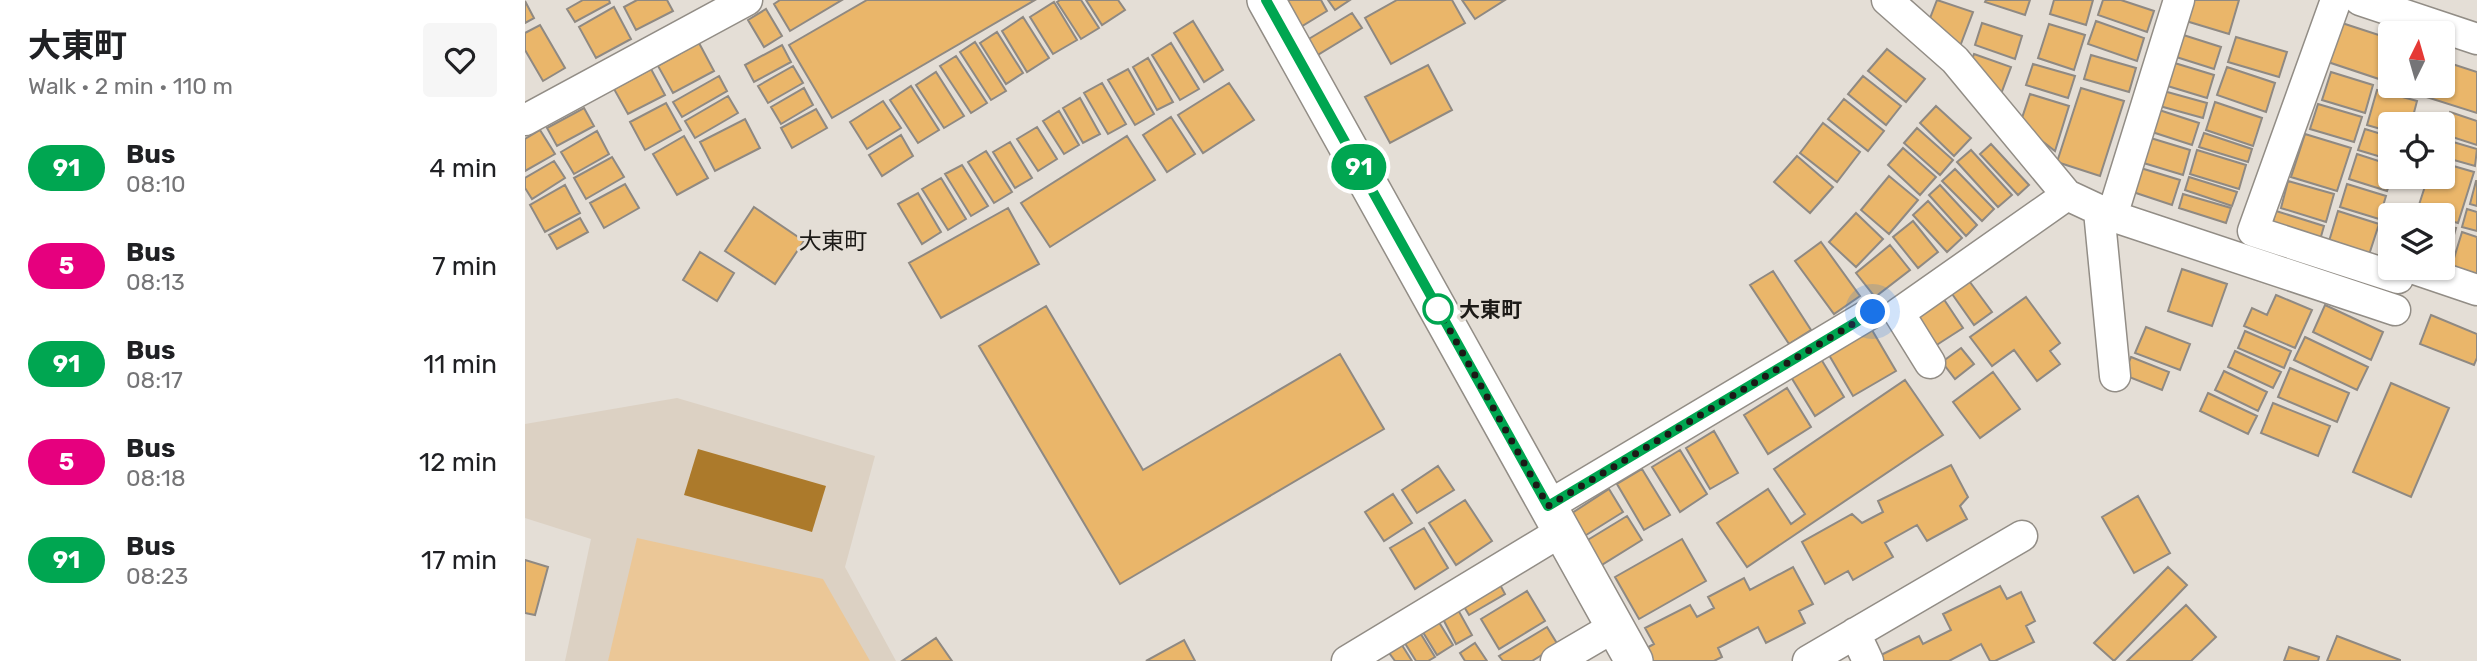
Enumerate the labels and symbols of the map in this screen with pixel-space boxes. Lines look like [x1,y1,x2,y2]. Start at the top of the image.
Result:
north arrow [2378,21,2455,98]
line badge: 91 [1327,144,1391,190]
district label: 大東町 [799,227,868,255]
marker: 大東町 [1423,294,1453,324]
your location [1855,294,1890,329]
place label: 大東町 [1459,297,1522,322]

